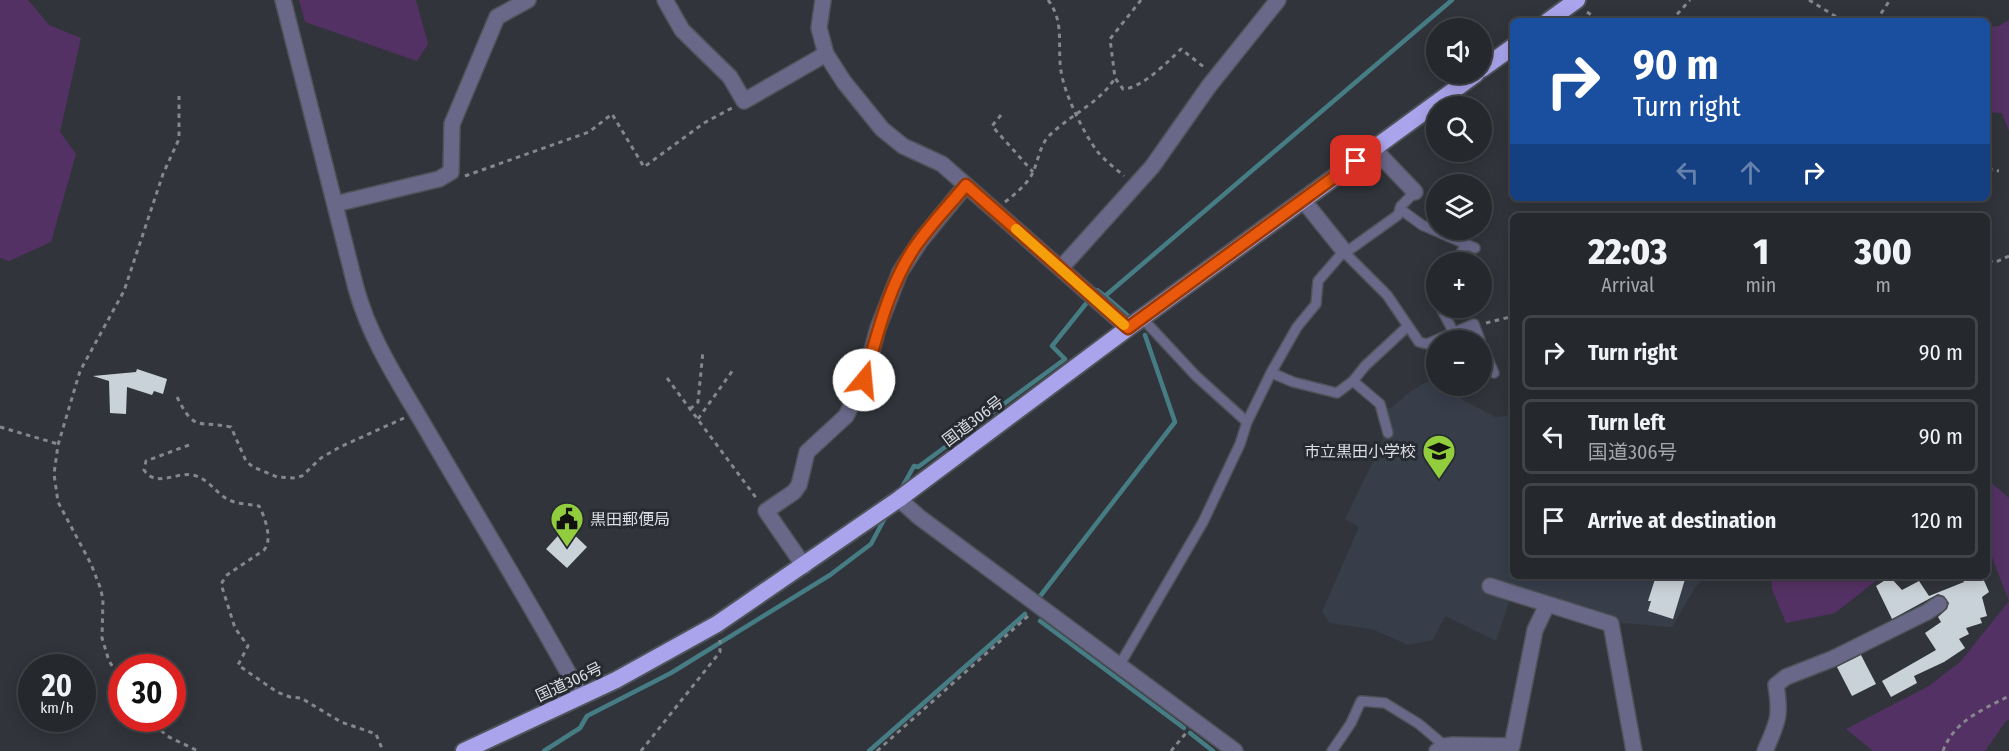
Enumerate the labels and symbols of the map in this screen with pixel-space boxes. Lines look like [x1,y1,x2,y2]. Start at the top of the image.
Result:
pin [1330,135,1381,186]
position arrow [832,348,896,412]
street label: 国道306号 [939,392,1007,450]
school or university icon: 市立黒田小学校 [1421,433,1457,480]
place label: 市立黒田小学校 [1304,442,1416,461]
public building icon: 黒田郵便局 [549,501,585,548]
place label: 黒田郵便局 [590,510,670,529]
speed limit sign: 30 [108,654,186,732]
street label: 国道306号 [533,658,605,706]

